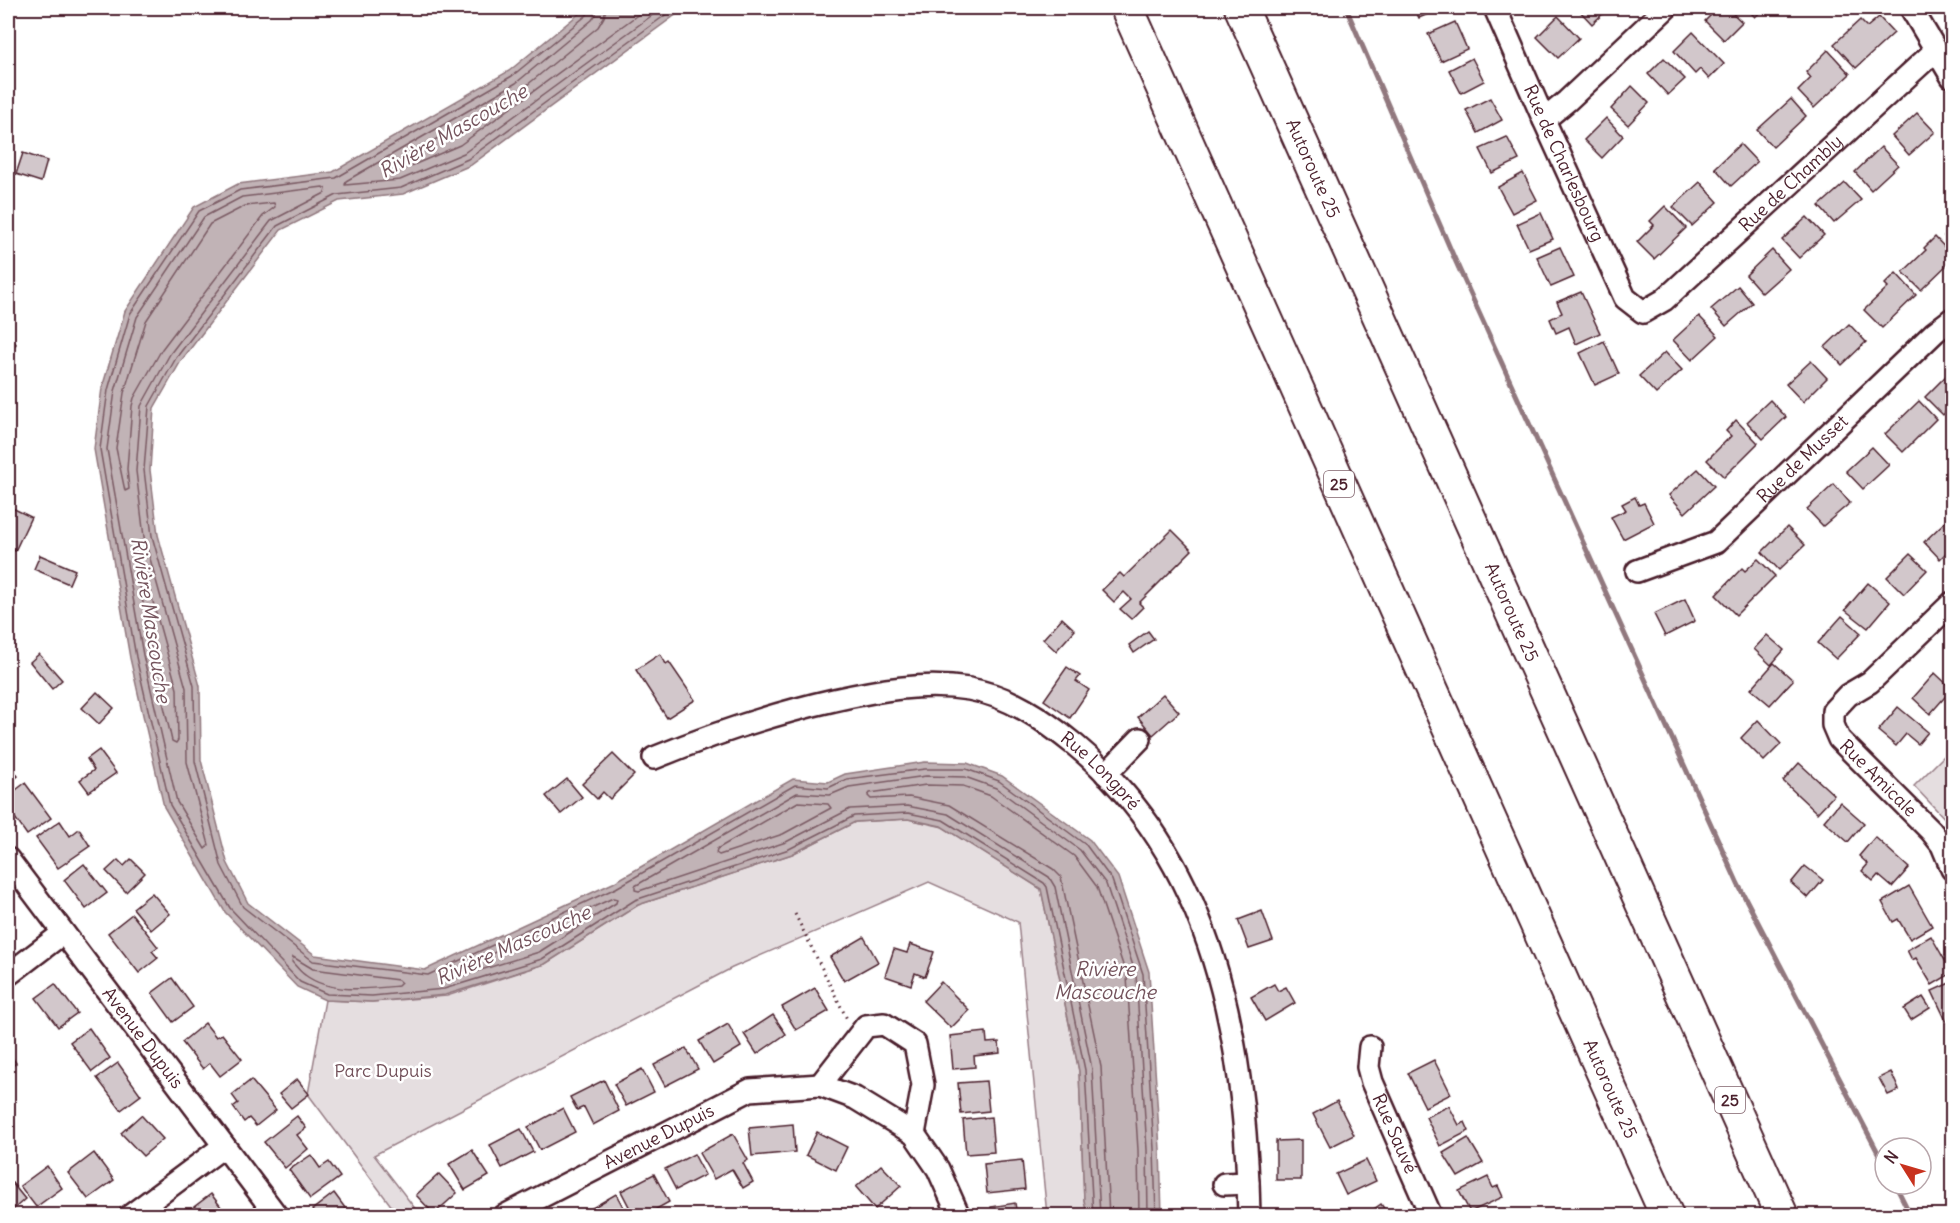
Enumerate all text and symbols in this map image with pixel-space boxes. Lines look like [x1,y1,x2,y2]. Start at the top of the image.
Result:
water label: Rivière Mascouche [374,77,532,183]
street label: Rue de Charlesbourg [1519,81,1610,245]
street label: Autoroute 25 [1281,115,1346,222]
street label: Rue de Chambly [1734,130,1847,237]
street label: Rue de Musset [1752,410,1853,508]
road number: 25 [1324,471,1354,497]
water label: Rivière Mascouche [126,535,177,706]
street label: Autoroute 25 [1480,559,1544,665]
street label: Rue Longpré [1056,726,1145,814]
street label: Rue Amicale [1835,734,1922,821]
water label: Rivière Mascouche [431,899,595,990]
water label: Rivière Mascouche [1054,956,1157,1004]
street label: Avenue Dupuis [98,982,189,1093]
street label: Autoroute 25 [1578,1036,1643,1142]
park label: Parc Dupuis [334,1059,432,1082]
road number: 25 [1715,1087,1745,1113]
street label: Rue Sauvé [1368,1090,1423,1177]
street label: Avenue Dupuis [600,1098,718,1174]
north arrow [1873,1136,1933,1196]
text: N [1880,1147,1902,1167]

